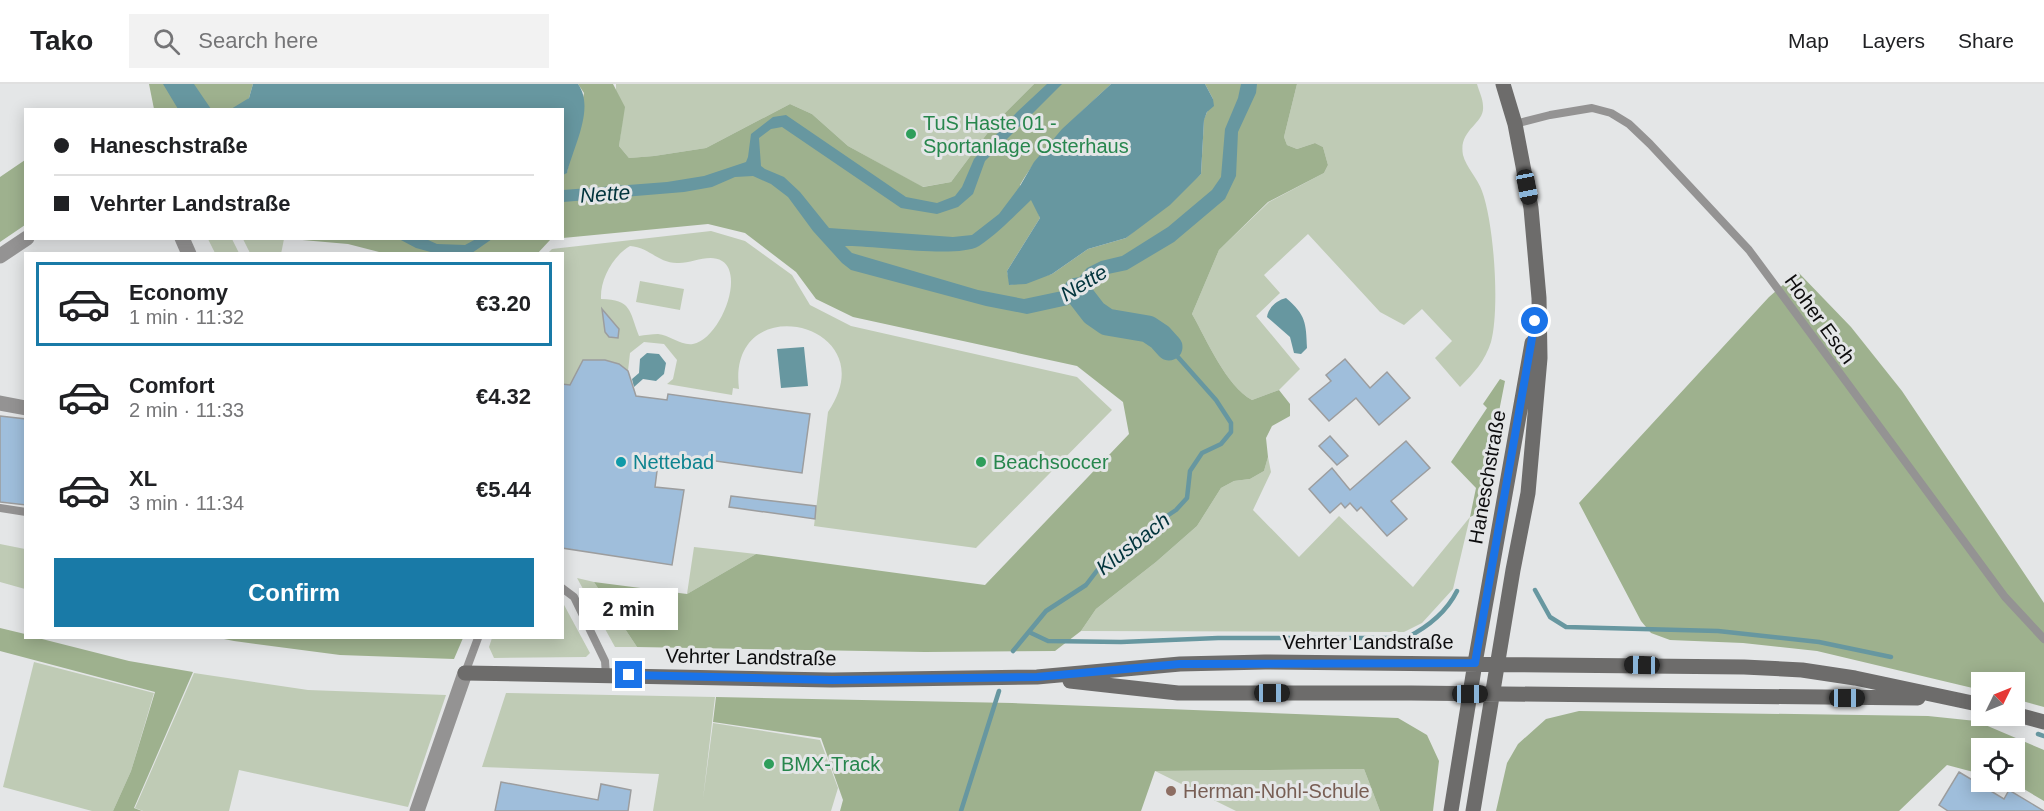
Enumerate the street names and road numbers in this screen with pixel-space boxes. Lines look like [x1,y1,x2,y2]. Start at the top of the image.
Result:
street label: Hoher Esch [1780,270,1860,368]
street label: Haneschstraße [1464,408,1510,546]
street label: Vehrter Landstraße [1282,631,1454,653]
street label: Vehrter Landstraße [665,645,837,669]

